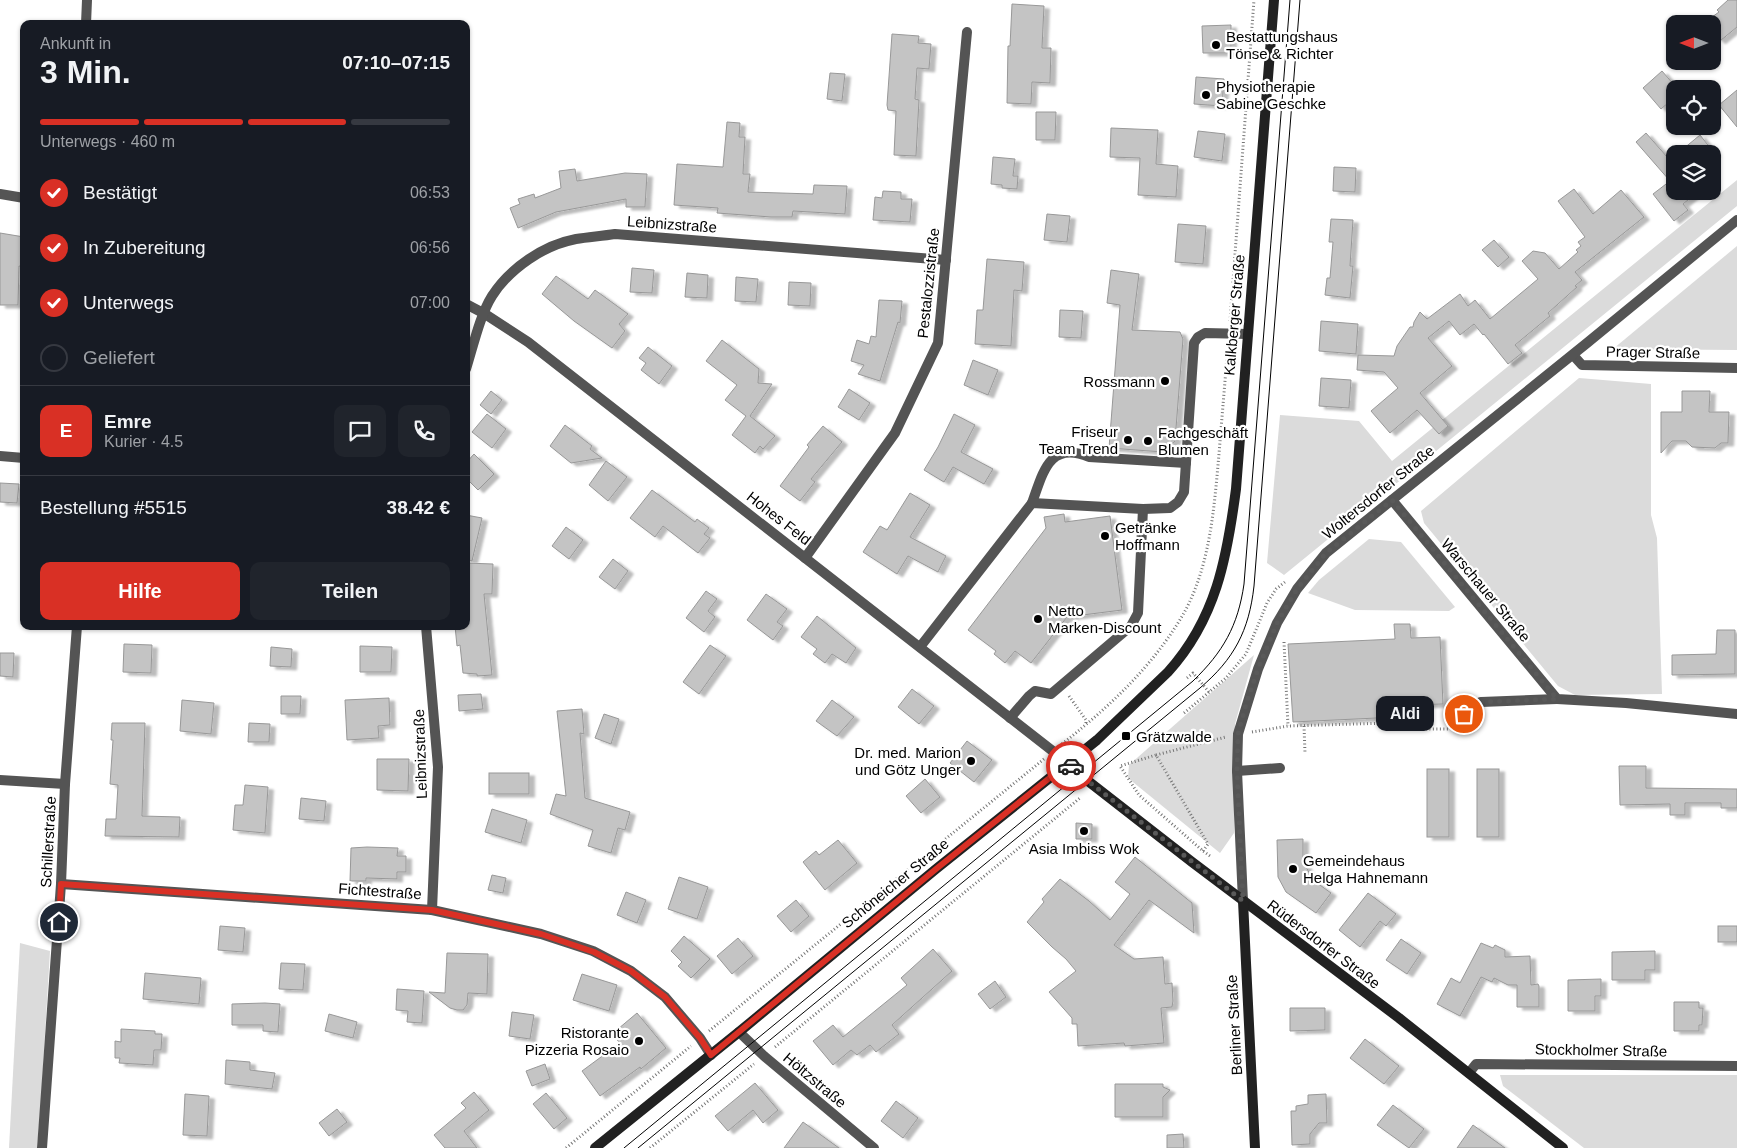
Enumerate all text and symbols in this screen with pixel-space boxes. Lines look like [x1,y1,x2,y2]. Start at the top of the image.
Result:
north arrow [1666,15,1721,70]
map controls [1666,15,1721,200]
place label: Bestattungshaus Tönse & Richter [1226,28,1338,62]
text: Ankunft in [40,35,111,52]
marker: Bestattungshaus Tönse & Richter [1210,39,1222,51]
text: 07:10–07:15 [342,52,450,73]
text: 3 Min. [40,54,131,90]
place label: Physiotherapie Sabine Geschke [1216,78,1326,112]
button: locate [1666,80,1721,135]
marker: Physiotherapie Sabine Geschke [1200,89,1212,101]
text: Unterwegs · 460 m [40,133,175,150]
button: layers [1666,145,1721,200]
icon: check [40,179,68,207]
text: Bestätigt [83,182,157,203]
text: 06:53 [410,184,450,201]
street label: Leibnizstraße [626,212,718,236]
street label: Pestalozzistraße [914,227,942,339]
icon: check [40,234,68,262]
text: In Zubereitung [83,237,206,258]
text: 06:56 [410,239,450,256]
street label: Kalkberger Straße [1220,254,1248,376]
icon: check [40,289,68,317]
text: Unterwegs [83,292,174,313]
text: 07:00 [410,294,450,311]
street label: Prager Straße [1606,343,1700,361]
text: Geliefert [83,347,155,368]
place label: Rossmann [1083,373,1155,390]
marker: Rossmann [1159,375,1171,387]
button: chat [334,405,386,457]
button: phone [398,405,450,457]
text: Emre [104,411,152,432]
text: E [60,420,72,441]
place label: Friseur Team Trend [1039,423,1118,457]
place label: Fachgeschäft Blumen [1158,424,1249,458]
text: Kurier · 4.5 [104,433,183,450]
marker: Friseur Team Trend [1122,434,1134,446]
marker: Fachgeschäft Blumen [1142,435,1154,447]
street label: Woltersdorfer Straße [1319,442,1437,542]
street label: Hohes Feld [744,488,814,548]
text: Bestellung #5515 [40,497,187,518]
text: 38.42 € [387,497,450,518]
place label: Getränke Hoffmann [1115,519,1180,553]
marker: Getränke Hoffmann [1099,530,1111,542]
street label: Warschauer Straße [1438,535,1534,645]
button: Hilfe [40,562,240,620]
button: Teilen [250,562,450,620]
place label: Netto Marken-Discount [1048,602,1162,636]
marker: Netto Marken-Discount [1032,613,1044,625]
pin [1443,693,1485,735]
callout: Aldi [1376,696,1434,732]
icon: bag [1450,700,1478,728]
text: Aldi [1390,705,1420,722]
street label: Leibnizstraße [410,709,430,799]
place label: Grätzwalde [1136,728,1212,745]
marker: Grätzwalde [1120,730,1132,742]
courier [1046,741,1096,791]
place label: Dr. med. Marion und Götz Unger [854,744,961,778]
icon: car [1057,752,1085,780]
marker: Dr. med. Marion und Götz Unger [965,755,977,767]
street label: Schillerstraße [37,796,59,888]
marker: Asia Imbiss Wok [1078,825,1090,837]
street label: Schöneicher Straße [838,835,952,931]
place label: Asia Imbiss Wok [1029,840,1140,857]
place label: Gemeindehaus Helga Hahnemann [1303,852,1428,886]
marker: Gemeindehaus Helga Hahnemann [1287,863,1299,875]
street label: Fichtestraße [338,880,422,902]
street label: Rüdersdorfer Straße [1264,896,1384,992]
pin [38,901,80,943]
icon: home [45,908,73,936]
street label: Berliner Straße [1223,974,1245,1076]
place label: Ristorante Pizzeria Rosaio [525,1024,629,1058]
marker: Ristorante Pizzeria Rosaio [633,1035,645,1047]
street label: Stockholmer Straße [1535,1040,1667,1060]
street label: Höltzstraße [780,1049,850,1111]

